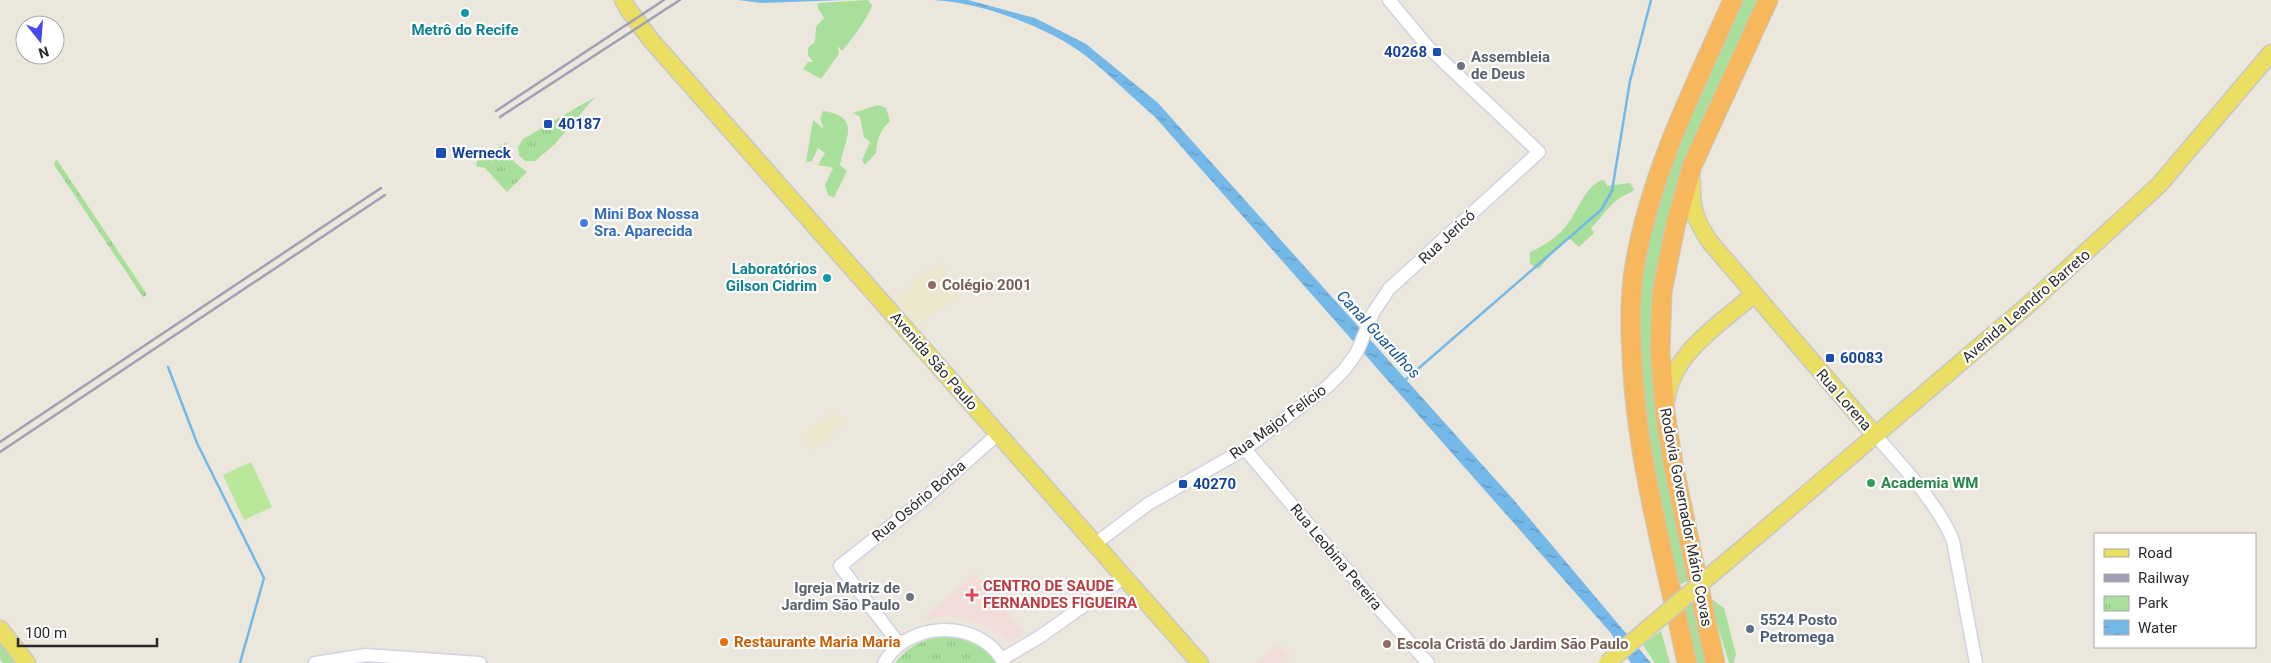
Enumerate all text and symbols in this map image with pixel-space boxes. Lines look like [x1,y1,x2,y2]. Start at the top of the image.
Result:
marker: Metrô do Recife [459,7,471,19]
north arrow [15,15,65,65]
place label: Metrô do Recife [411,21,519,39]
text: N [37,43,51,62]
place label: 40268 [1384,43,1427,61]
marker: 40268 [1431,46,1443,58]
place label: Assembleia de Deus [1471,48,1550,83]
marker: Assembleia de Deus [1455,60,1467,72]
place label: 40187 [558,115,601,133]
marker: 40187 [542,118,554,130]
place label: Werneck [452,144,512,162]
marker: Werneck [434,146,448,160]
place label: Mini Box Nossa Sra. Aparecida [594,205,699,240]
street label: Rua Jericó [1415,206,1479,268]
marker: Mini Box Nossa Sra. Aparecida [578,217,590,229]
street label: Avenida Leandro Barreto [1958,245,2094,367]
place label: Laboratórios Gilson Cidrim [726,260,817,295]
marker: Laboratórios Gilson Cidrim [821,272,833,284]
place label: Colégio 2001 [942,276,1032,294]
marker: Colégio 2001 [926,279,938,291]
water label: Canal Guarulhos [1333,286,1424,382]
street label: Avenida São Paulo [886,308,982,414]
place label: 60083 [1840,349,1883,367]
marker: 60083 [1824,352,1836,364]
street label: Rua Lorena [1812,366,1876,434]
street label: Rua Major Felício [1226,381,1330,463]
street label: Rodovia Governador Mário Covas [1656,406,1716,628]
street label: Rua Osório Borba [869,457,969,545]
place label: Academia WM [1881,474,1978,492]
place label: 40270 [1193,475,1236,493]
marker: Academia WM [1865,477,1877,489]
marker: 40270 [1177,478,1189,490]
street label: Rua Leobina Pereira [1286,500,1386,614]
legend [2094,533,2256,648]
text: Road [2138,544,2172,562]
text: Railway [2138,569,2189,587]
place label: CENTRO DE SAUDE FERNANDES FIGUEIRA [983,577,1138,612]
place label: Igreja Matriz de Jardim São Paulo [781,579,900,614]
marker: CENTRO DE SAUDE FERNANDES FIGUEIRA [965,588,979,602]
marker: Igreja Matriz de Jardim São Paulo [904,591,916,603]
text: Park [2138,594,2169,612]
place label: 5524 Posto Petromega [1760,611,1837,646]
scale bar [18,616,156,648]
text: Water [2138,619,2177,637]
marker: 5524 Posto Petromega [1744,623,1756,635]
text: 100 m [25,624,67,642]
place label: Restaurante Maria Maria [734,633,901,651]
place label: Escola Cristã do Jardim São Paulo [1397,635,1628,653]
marker: Restaurante Maria Maria [718,636,730,648]
marker: Escola Cristã do Jardim São Paulo [1381,638,1393,650]

